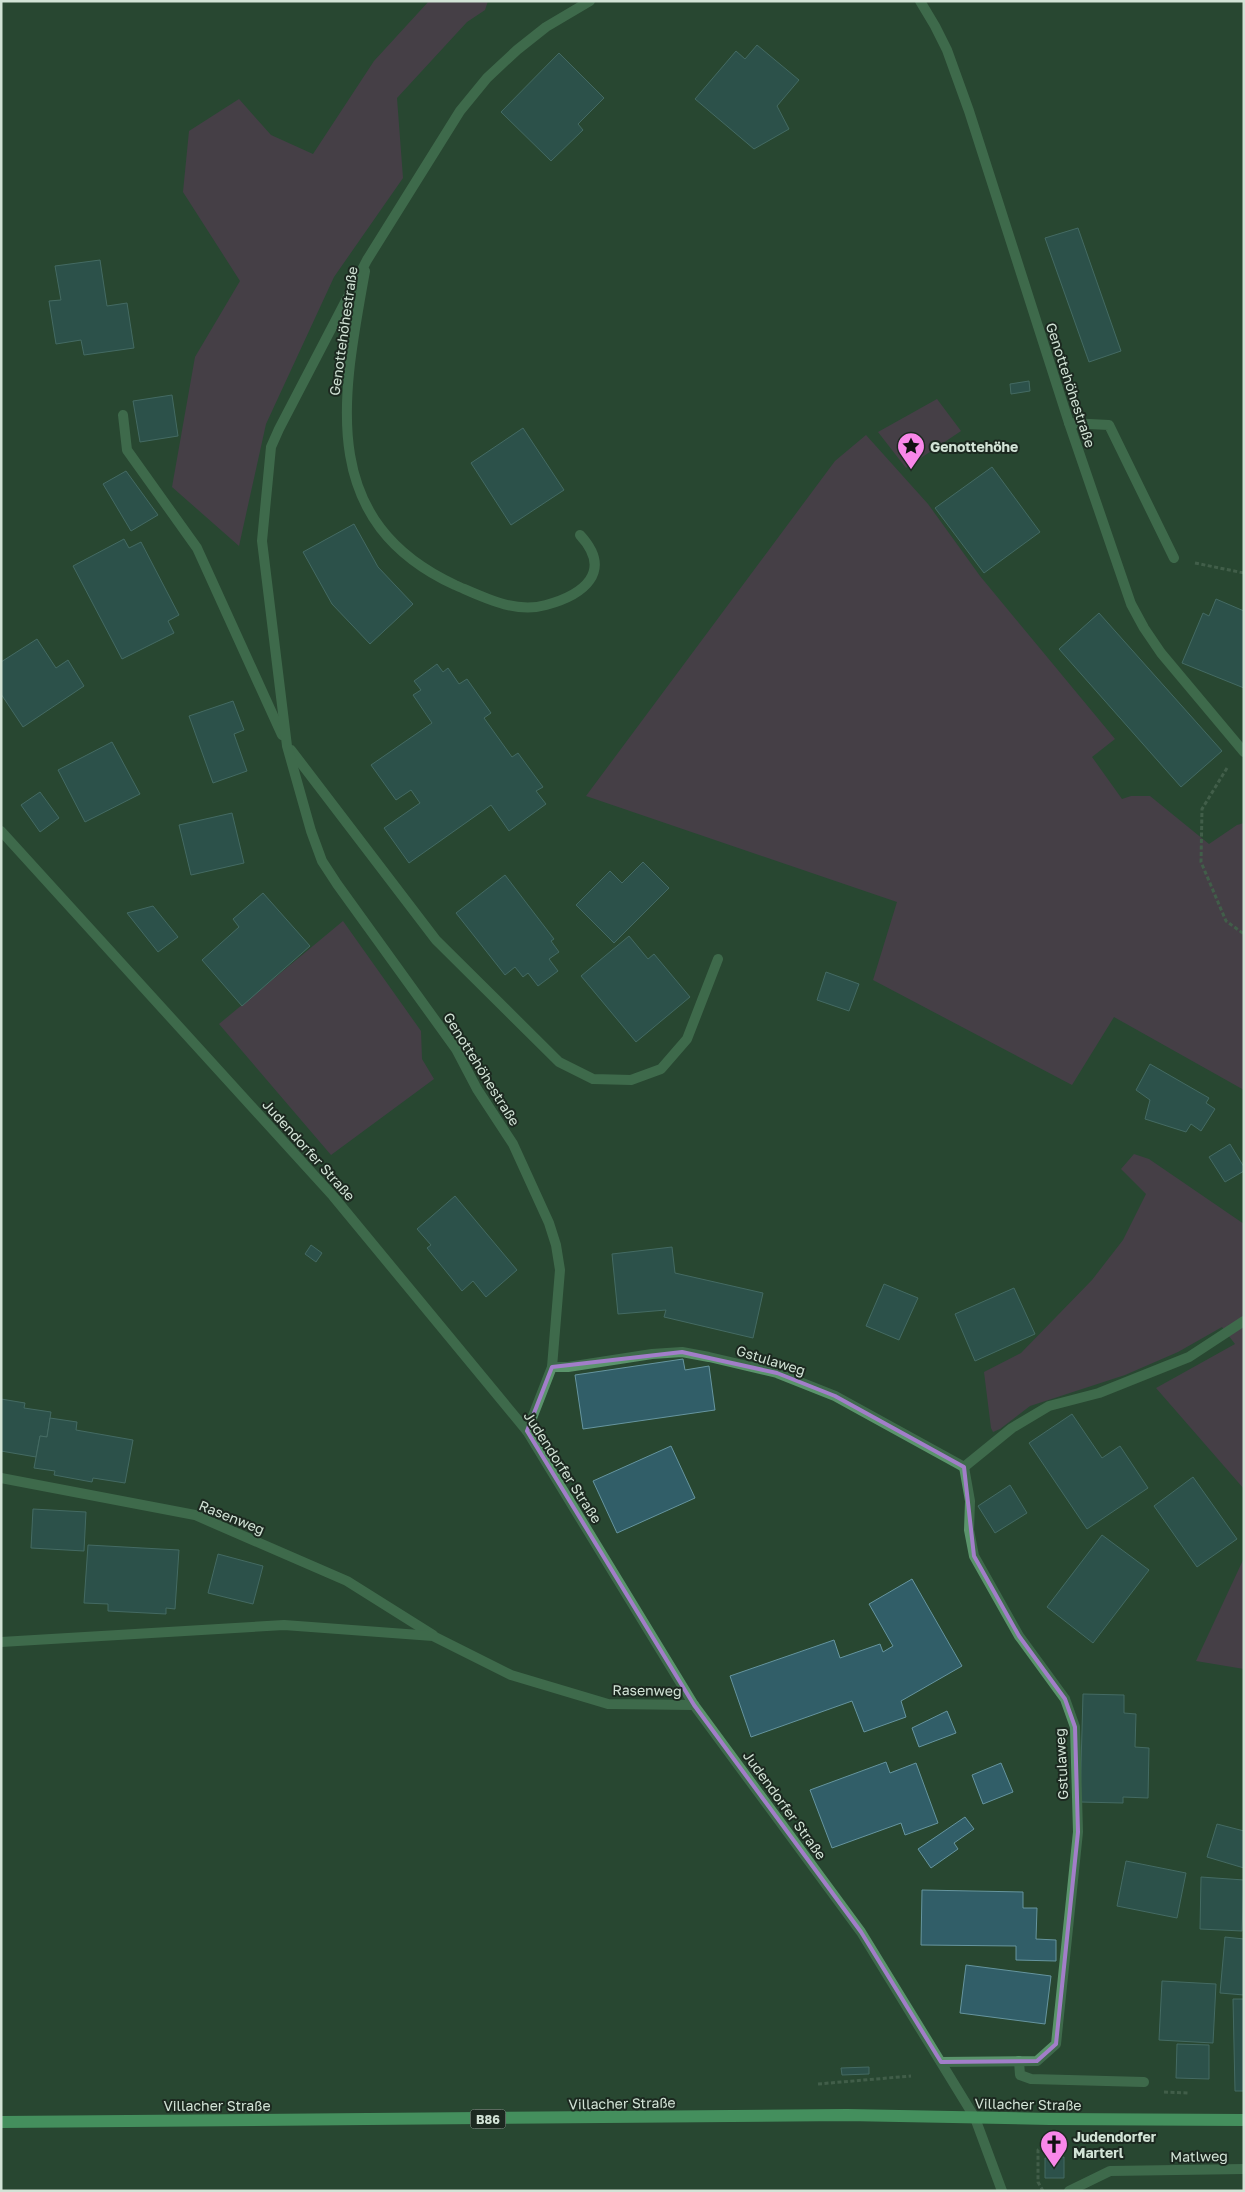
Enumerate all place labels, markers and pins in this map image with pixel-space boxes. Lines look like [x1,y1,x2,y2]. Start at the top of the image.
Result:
place icon: Genottehöhe [896,431,926,470]
place label: Genottehöhe [930,438,1018,455]
place label: Judendorfer Marterl [1073,2128,1157,2161]
church icon: Judendorfer Marterl [1039,2129,1069,2168]

